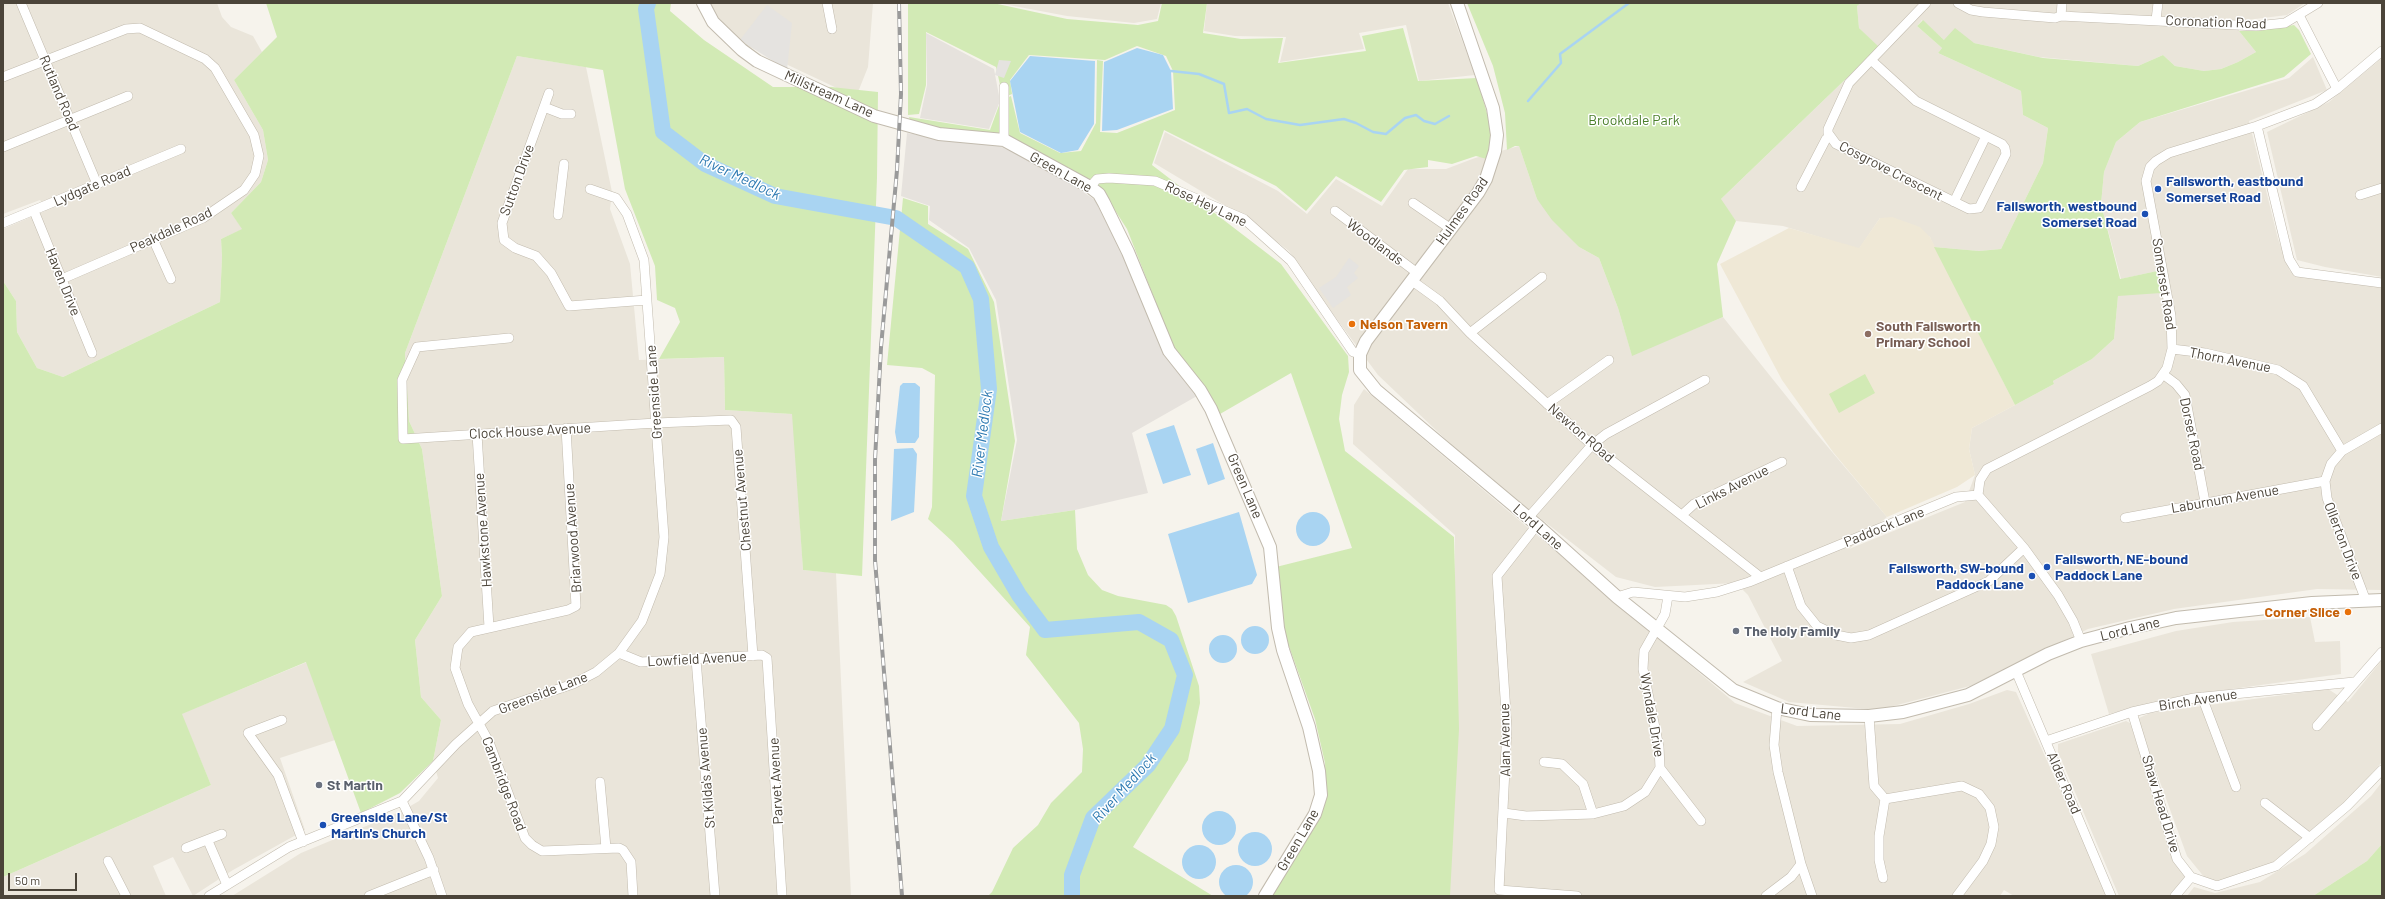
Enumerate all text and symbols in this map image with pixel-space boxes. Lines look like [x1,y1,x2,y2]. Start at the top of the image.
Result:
street label: Coronation Road [2165,12,2267,32]
street label: Rutland Road [36,53,82,133]
street label: Millstream Lane [782,67,876,121]
park label: Brookdale Park [1588,112,1680,128]
street label: Cosgrove Crescent [1836,138,1946,204]
street label: Sutton Drive [496,142,538,218]
street label: Green Lane [1027,148,1095,196]
water label: River Medlock [697,150,783,204]
street label: Lydgate Road [51,162,133,210]
place label: Failsworth, eastbound Somerset Road [2166,173,2303,206]
street label: Hulmes Road [1432,174,1492,248]
street label: Rose Hey Lane [1162,178,1250,230]
marker: Failsworth, eastbound Somerset Road [2153,184,2163,194]
place label: Failsworth, westbound Somerset Road [1997,198,2137,230]
street label: Peakdale Road [127,204,215,256]
marker: Failsworth, westbound Somerset Road [2140,209,2150,219]
street label: Woodlands [1343,215,1407,269]
street label: Somerset Road [2148,237,2180,331]
street label: Haven Drive [42,246,84,318]
place label: Nelson Tavern [1360,316,1448,332]
place label: South Failsworth Primary School [1876,318,1980,350]
marker: Nelson Tavern [1347,319,1357,329]
marker: South Failsworth Primary School [1863,329,1873,339]
street label: Greenside Lane [642,344,666,440]
street label: Thorn Avenue [2188,344,2272,376]
water label: River Medlock [968,389,996,479]
street label: Dorset Road [2176,396,2208,472]
street label: Newton ROad [1545,400,1617,466]
street label: Clock House Avenue [469,419,591,443]
street label: Chestnut Avenue [729,448,755,552]
street label: Green Lane [1224,451,1266,521]
street label: Links Avenue [1693,461,1771,513]
street label: Hawkstone Avenue [471,472,495,588]
street label: Laburnum Avenue [2170,481,2280,517]
street label: Briarwood Avenue [561,482,585,594]
street label: Ollerton Drive [2320,500,2366,582]
street label: Lord Lane [1509,501,1567,553]
street label: Paddock Lane [1841,503,1927,551]
place label: Failsworth, NE-bound Paddock Lane [2055,551,2188,584]
place label: Failsworth, SW-bound Paddock Lane [1889,560,2024,592]
marker: Failsworth, NE-bound Paddock Lane [2042,562,2052,572]
marker: Failsworth, SW-bound Paddock Lane [2027,571,2037,581]
place label: Corner Slice [2265,604,2340,620]
marker: Corner Slice [2343,607,2353,617]
street label: Lord Lane [2098,613,2162,645]
place label: The Holy Family [1744,623,1840,639]
marker: The Holy Family [1731,626,1741,636]
street label: Lowfield Avenue [647,648,747,670]
street label: Greenside Lane [496,668,590,718]
street label: Wyndale Drive [1636,671,1668,759]
street label: Birch Avenue [2157,685,2239,715]
street label: Lord Lane [1780,700,1842,724]
street label: Alan Avenue [1496,703,1514,777]
street label: St Kilda's Avenue [693,727,719,829]
street label: Cambridge Road [478,734,530,834]
street label: Parvet Avenue [765,737,787,825]
water label: River Medlock [1088,749,1160,827]
street label: Alder Road [2043,749,2085,817]
street label: Shaw Head Drive [2138,753,2184,855]
place label: St Martin [327,777,383,793]
marker: St Martin [314,780,324,790]
street label: Green Lane [1274,806,1322,874]
place label: Greenside Lane/St Martin's Church [331,809,448,842]
marker: Greenside Lane/St Martin's Church [318,820,328,830]
scale bar [10,865,79,891]
text: 50 m [15,873,40,887]

